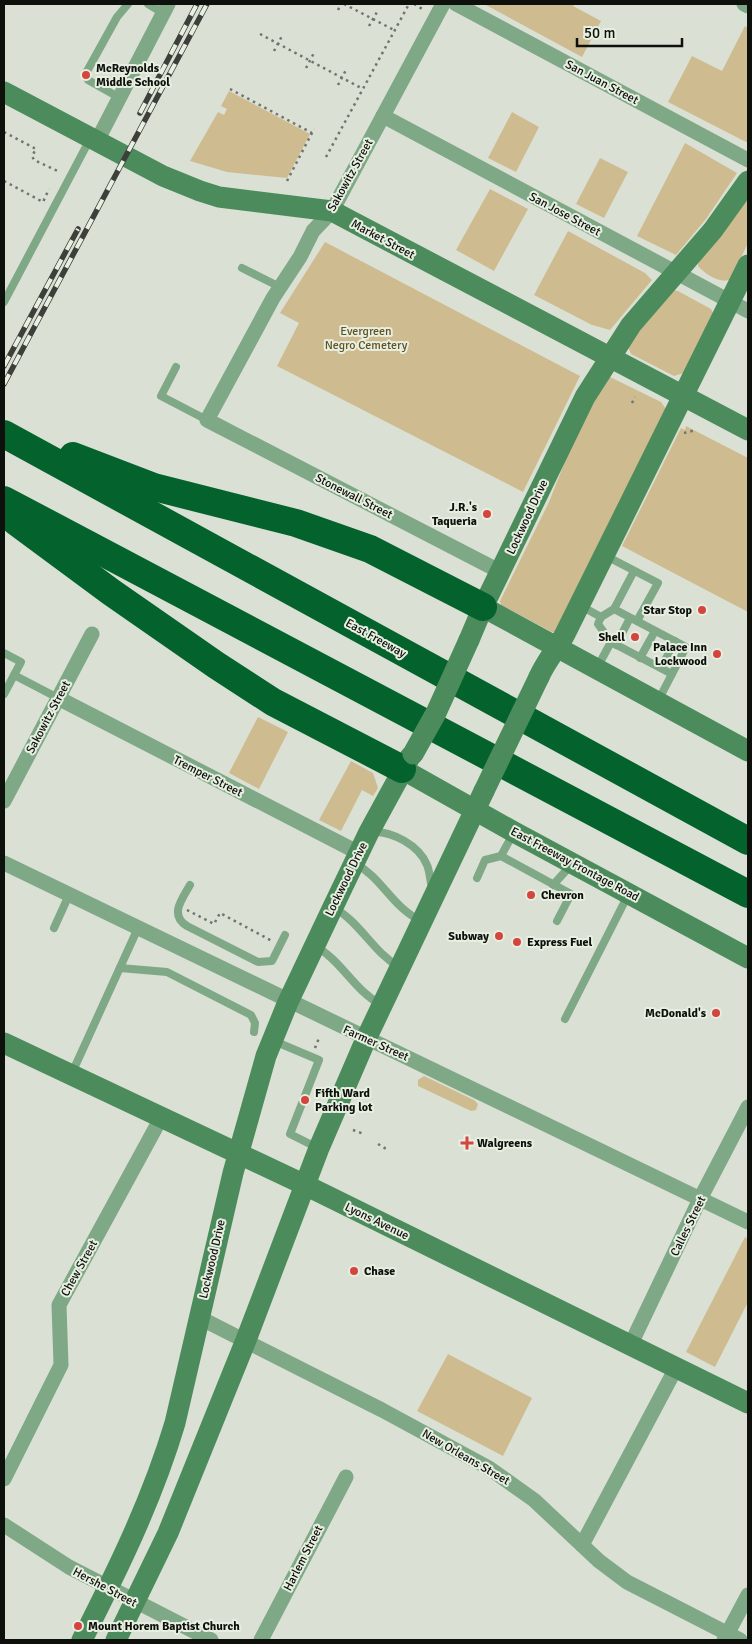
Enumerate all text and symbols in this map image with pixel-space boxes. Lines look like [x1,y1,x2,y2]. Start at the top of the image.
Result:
scale bar [577,15,682,47]
text: 50 m [584,24,615,42]
street label: San Juan Street [563,57,641,108]
place label: McReynolds Middle School [96,61,170,90]
marker: McReynolds Middle School [80,69,92,81]
street label: Sakowitz Street [324,136,376,214]
street label: San Jose Street [526,189,603,240]
street label: Market Street [348,216,417,263]
park label: Evergreen Negro Cemetery [325,324,408,353]
street label: Stonewall Street [313,471,395,522]
street label: Lockwood Drive [504,477,551,557]
place label: J.R.'s Taqueria [432,500,478,529]
marker: J.R.'s Taqueria [481,508,493,520]
place label: Star Stop [643,603,693,618]
marker: Star Stop [696,604,708,616]
street label: East Freeway [343,616,409,661]
place label: Shell [598,630,625,645]
marker: Shell [629,631,641,643]
place label: Palace Inn Lockwood [653,640,708,669]
marker: Palace Inn Lockwood [711,648,723,660]
street label: Sakowitz Street [23,678,74,756]
street label: Tremper Street [171,753,245,800]
street label: East Freeway Frontage Road [508,824,642,905]
street label: Lockwood Drive [322,840,371,919]
place label: Chevron [541,888,584,903]
marker: Chevron [525,889,537,901]
place label: Subway [448,929,489,944]
marker: Subway [493,930,505,942]
place label: Express Fuel [527,935,592,950]
marker: Express Fuel [511,936,523,948]
place label: McDonald's [645,1006,707,1021]
marker: McDonald's [710,1007,722,1019]
street label: Farmer Street [341,1022,411,1065]
place label: Fifth Ward Parking lot [315,1086,373,1115]
marker: Fifth Ward Parking lot [299,1094,311,1106]
place label: Walgreens [477,1136,533,1151]
marker: Walgreens [461,1137,473,1149]
street label: Calles Street [667,1194,709,1259]
street label: Lyons Avenue [342,1199,411,1243]
street label: Lockwood Drive [196,1218,229,1300]
street label: Chew Street [58,1237,101,1299]
place label: Chase [364,1264,395,1279]
marker: Chase [348,1265,360,1277]
street label: New Orleans Street [419,1426,512,1489]
street label: Harlem Street [281,1523,326,1593]
street label: Hershe Street [70,1564,139,1611]
place label: Mount Horem Baptist Church [88,1619,240,1634]
marker: Mount Horem Baptist Church [72,1620,84,1632]

